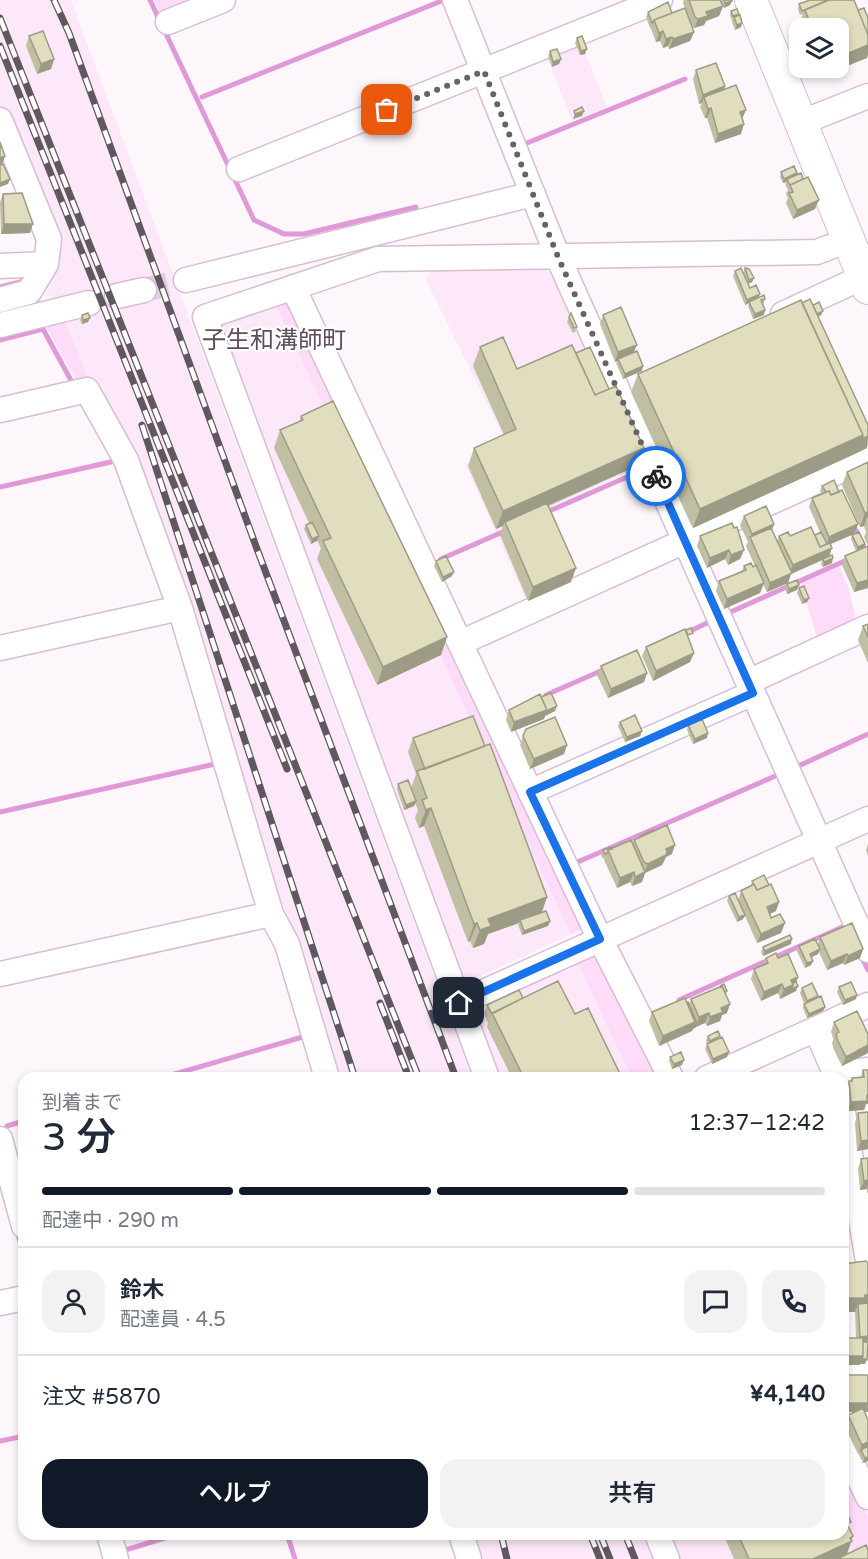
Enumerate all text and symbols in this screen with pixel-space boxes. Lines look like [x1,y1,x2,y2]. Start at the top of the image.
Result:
map controls [789,18,849,78]
button: layers [789,18,849,78]
pin [361,84,412,135]
icon: bag [370,93,403,126]
district label: 子生和溝師町 [202,326,346,355]
courier [626,446,686,506]
icon: bike [640,460,673,493]
pin [433,977,484,1028]
icon: home [442,986,475,1019]
text: 到着まで [42,1091,122,1115]
text: 12:37–12:42 [688,1110,825,1136]
text: 3 分 [42,1114,116,1161]
text: 配達中 · 290 m [42,1209,179,1233]
button: person [42,1270,105,1333]
button: chat [684,1270,747,1333]
button: phone [762,1270,825,1333]
text: 鈴木 [120,1277,164,1303]
text: 配達員 · 4.5 [120,1308,226,1332]
text: ¥4,140 [750,1381,825,1407]
text: 注文 #5870 [42,1384,160,1410]
button: ヘルプ [42,1459,428,1528]
button: 共有 [440,1459,825,1528]

